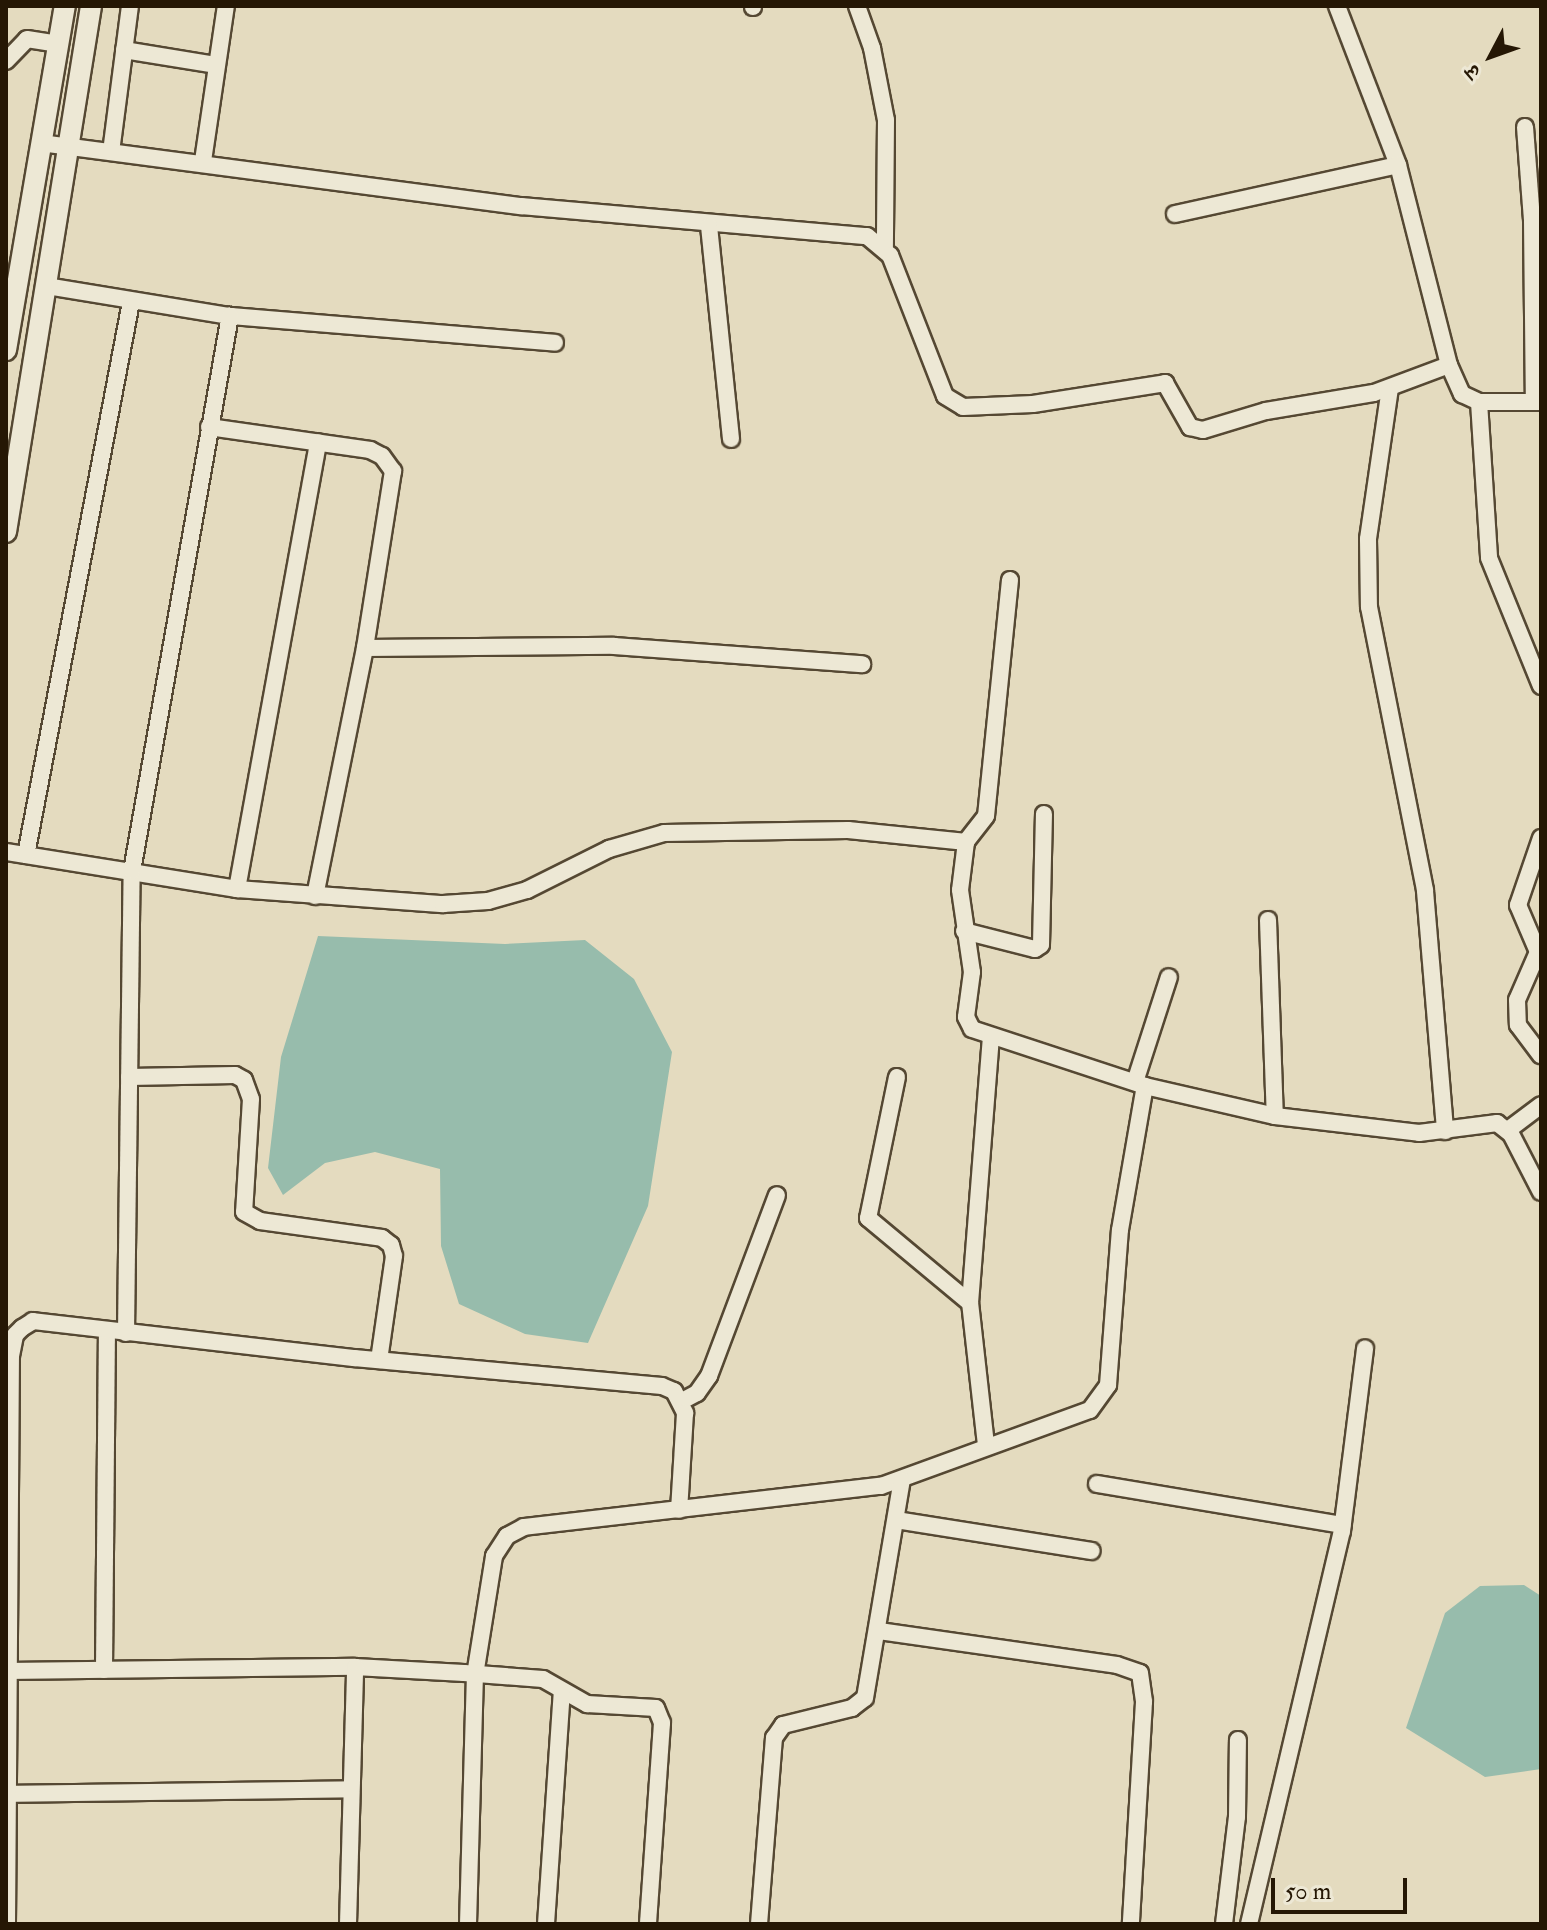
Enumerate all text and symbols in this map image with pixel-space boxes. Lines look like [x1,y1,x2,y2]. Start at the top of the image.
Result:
north arrow [1451,16,1531,96]
text: उ [1459,58,1487,85]
scale bar [1275,1862,1411,1912]
text: 50 m [1285,1876,1331,1907]

